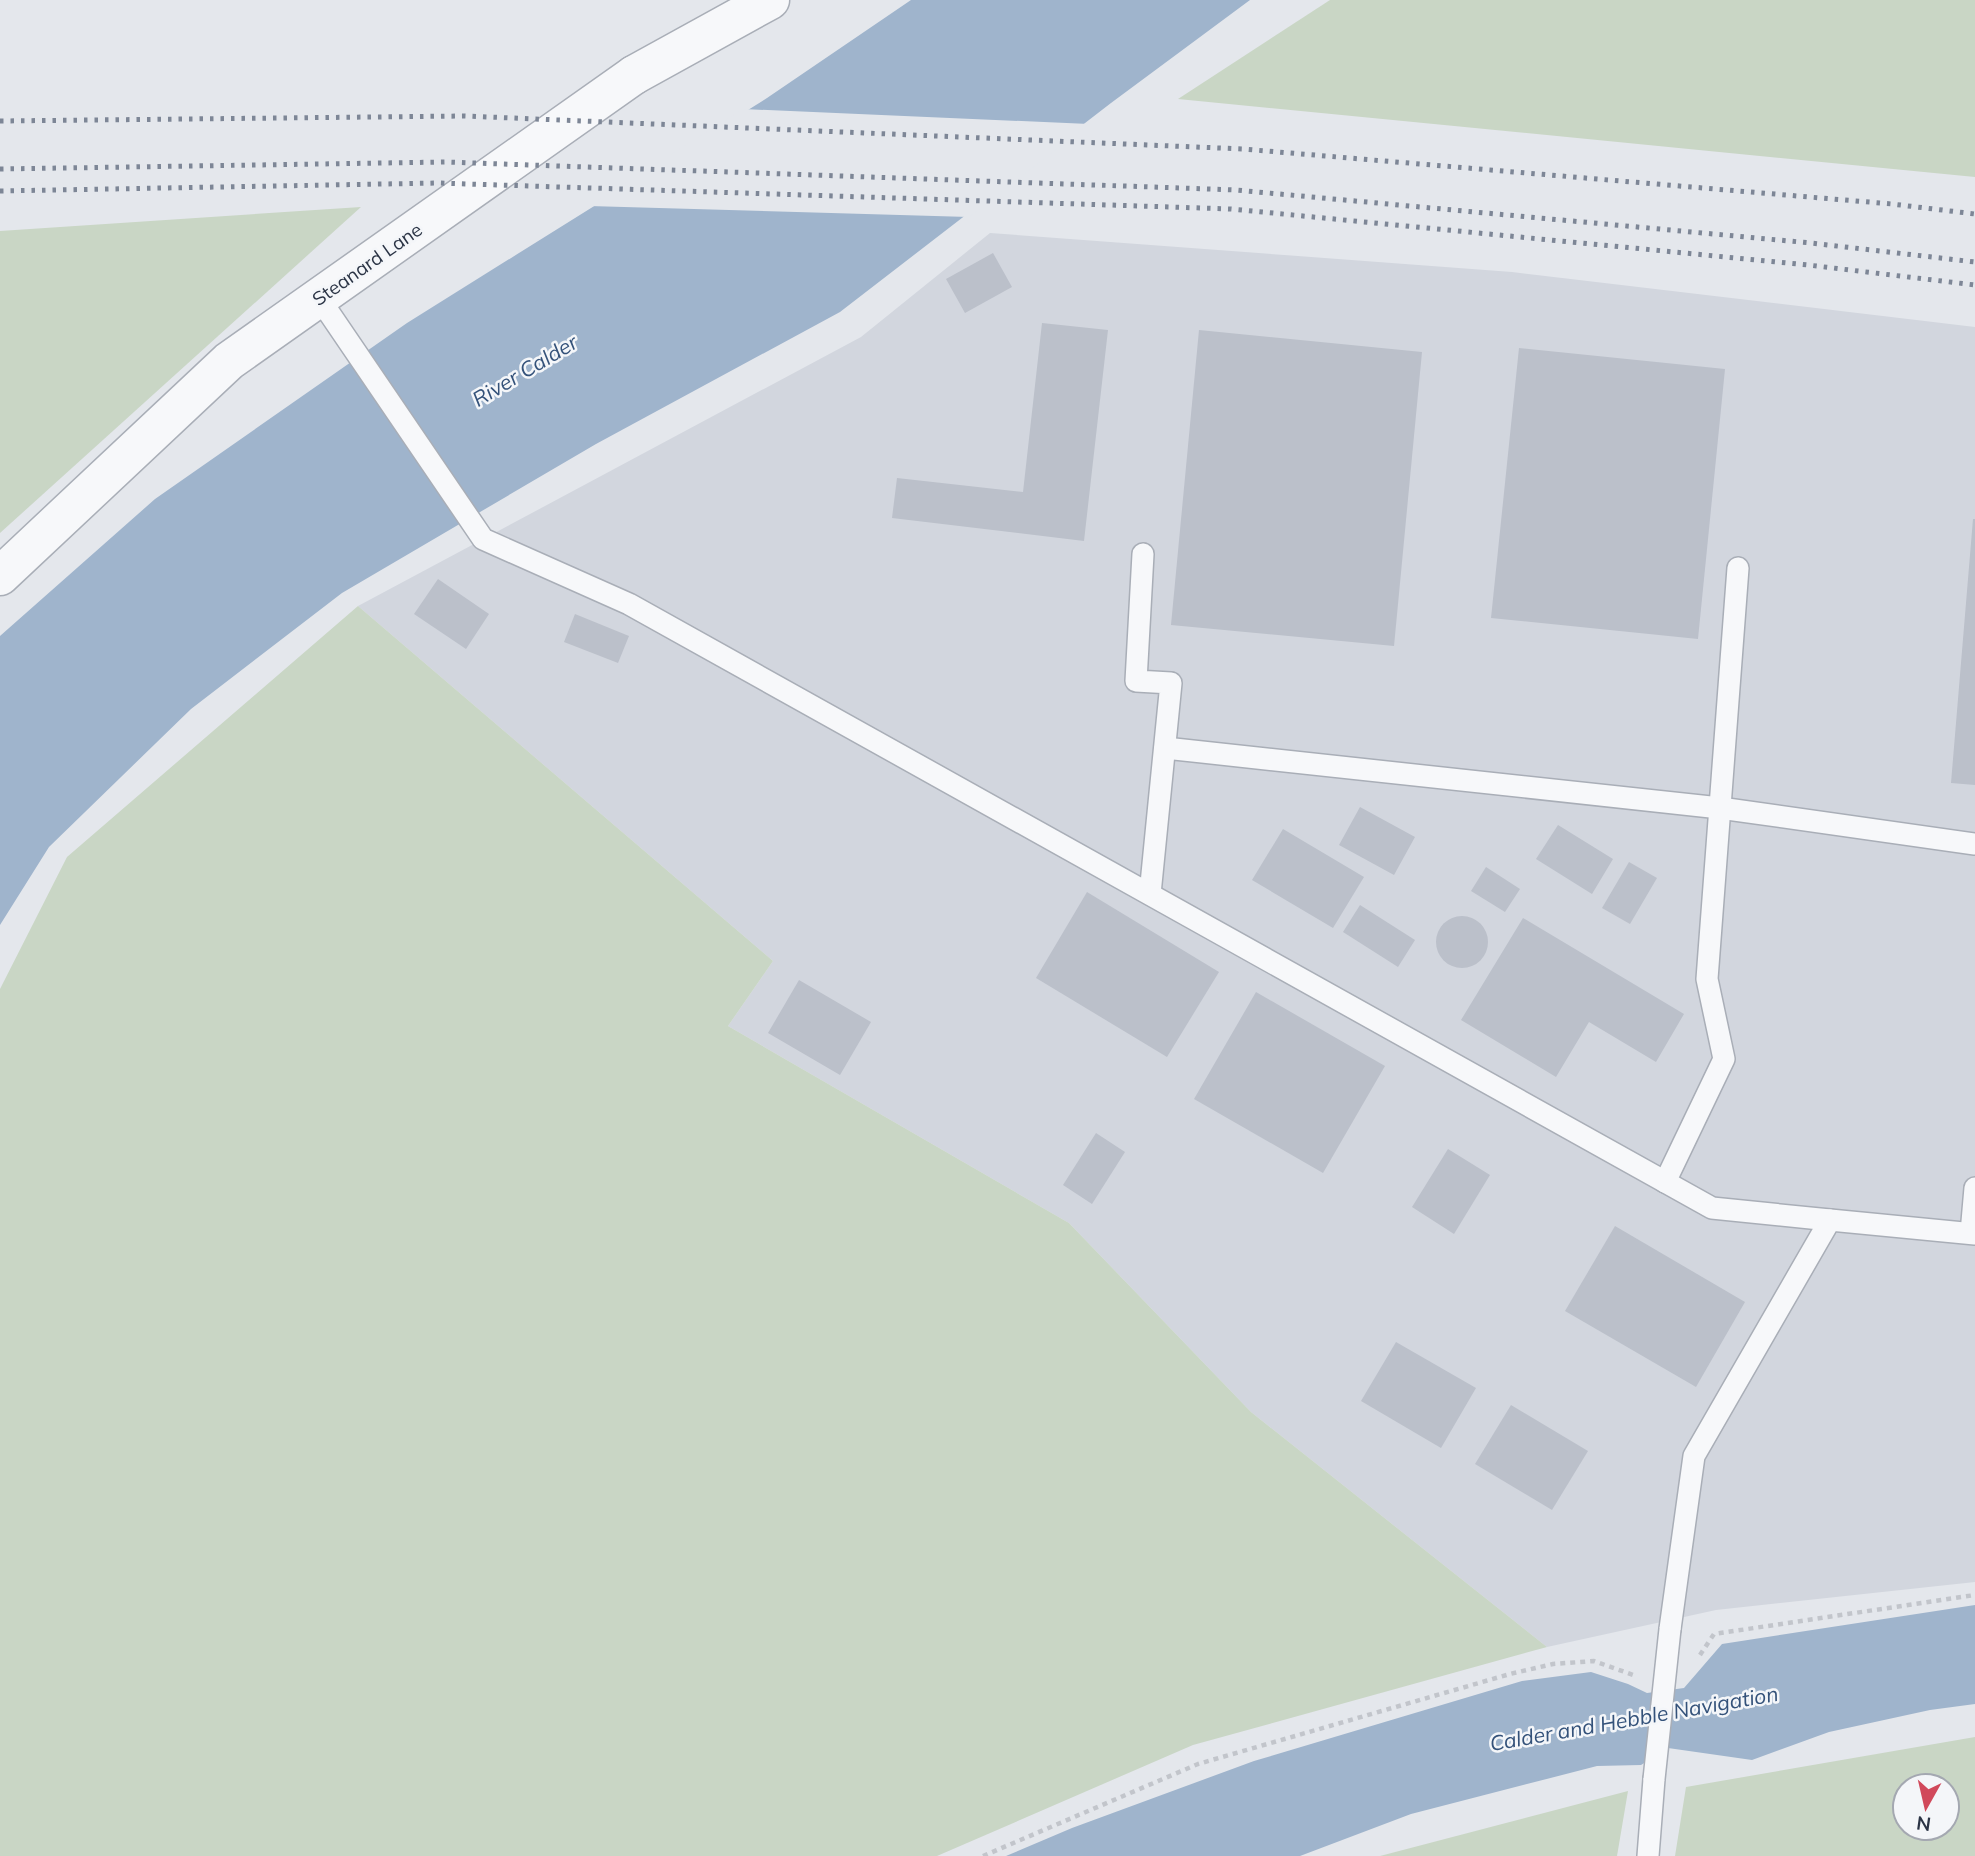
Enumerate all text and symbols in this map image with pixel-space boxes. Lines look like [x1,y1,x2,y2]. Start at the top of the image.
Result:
street label: Steanard Lane [307,217,427,311]
water label: River Calder [467,328,583,412]
water label: Calder and Hebble Navigation [1487,1680,1780,1756]
north arrow [1891,1772,1961,1842]
text: N [1915,1811,1932,1837]

